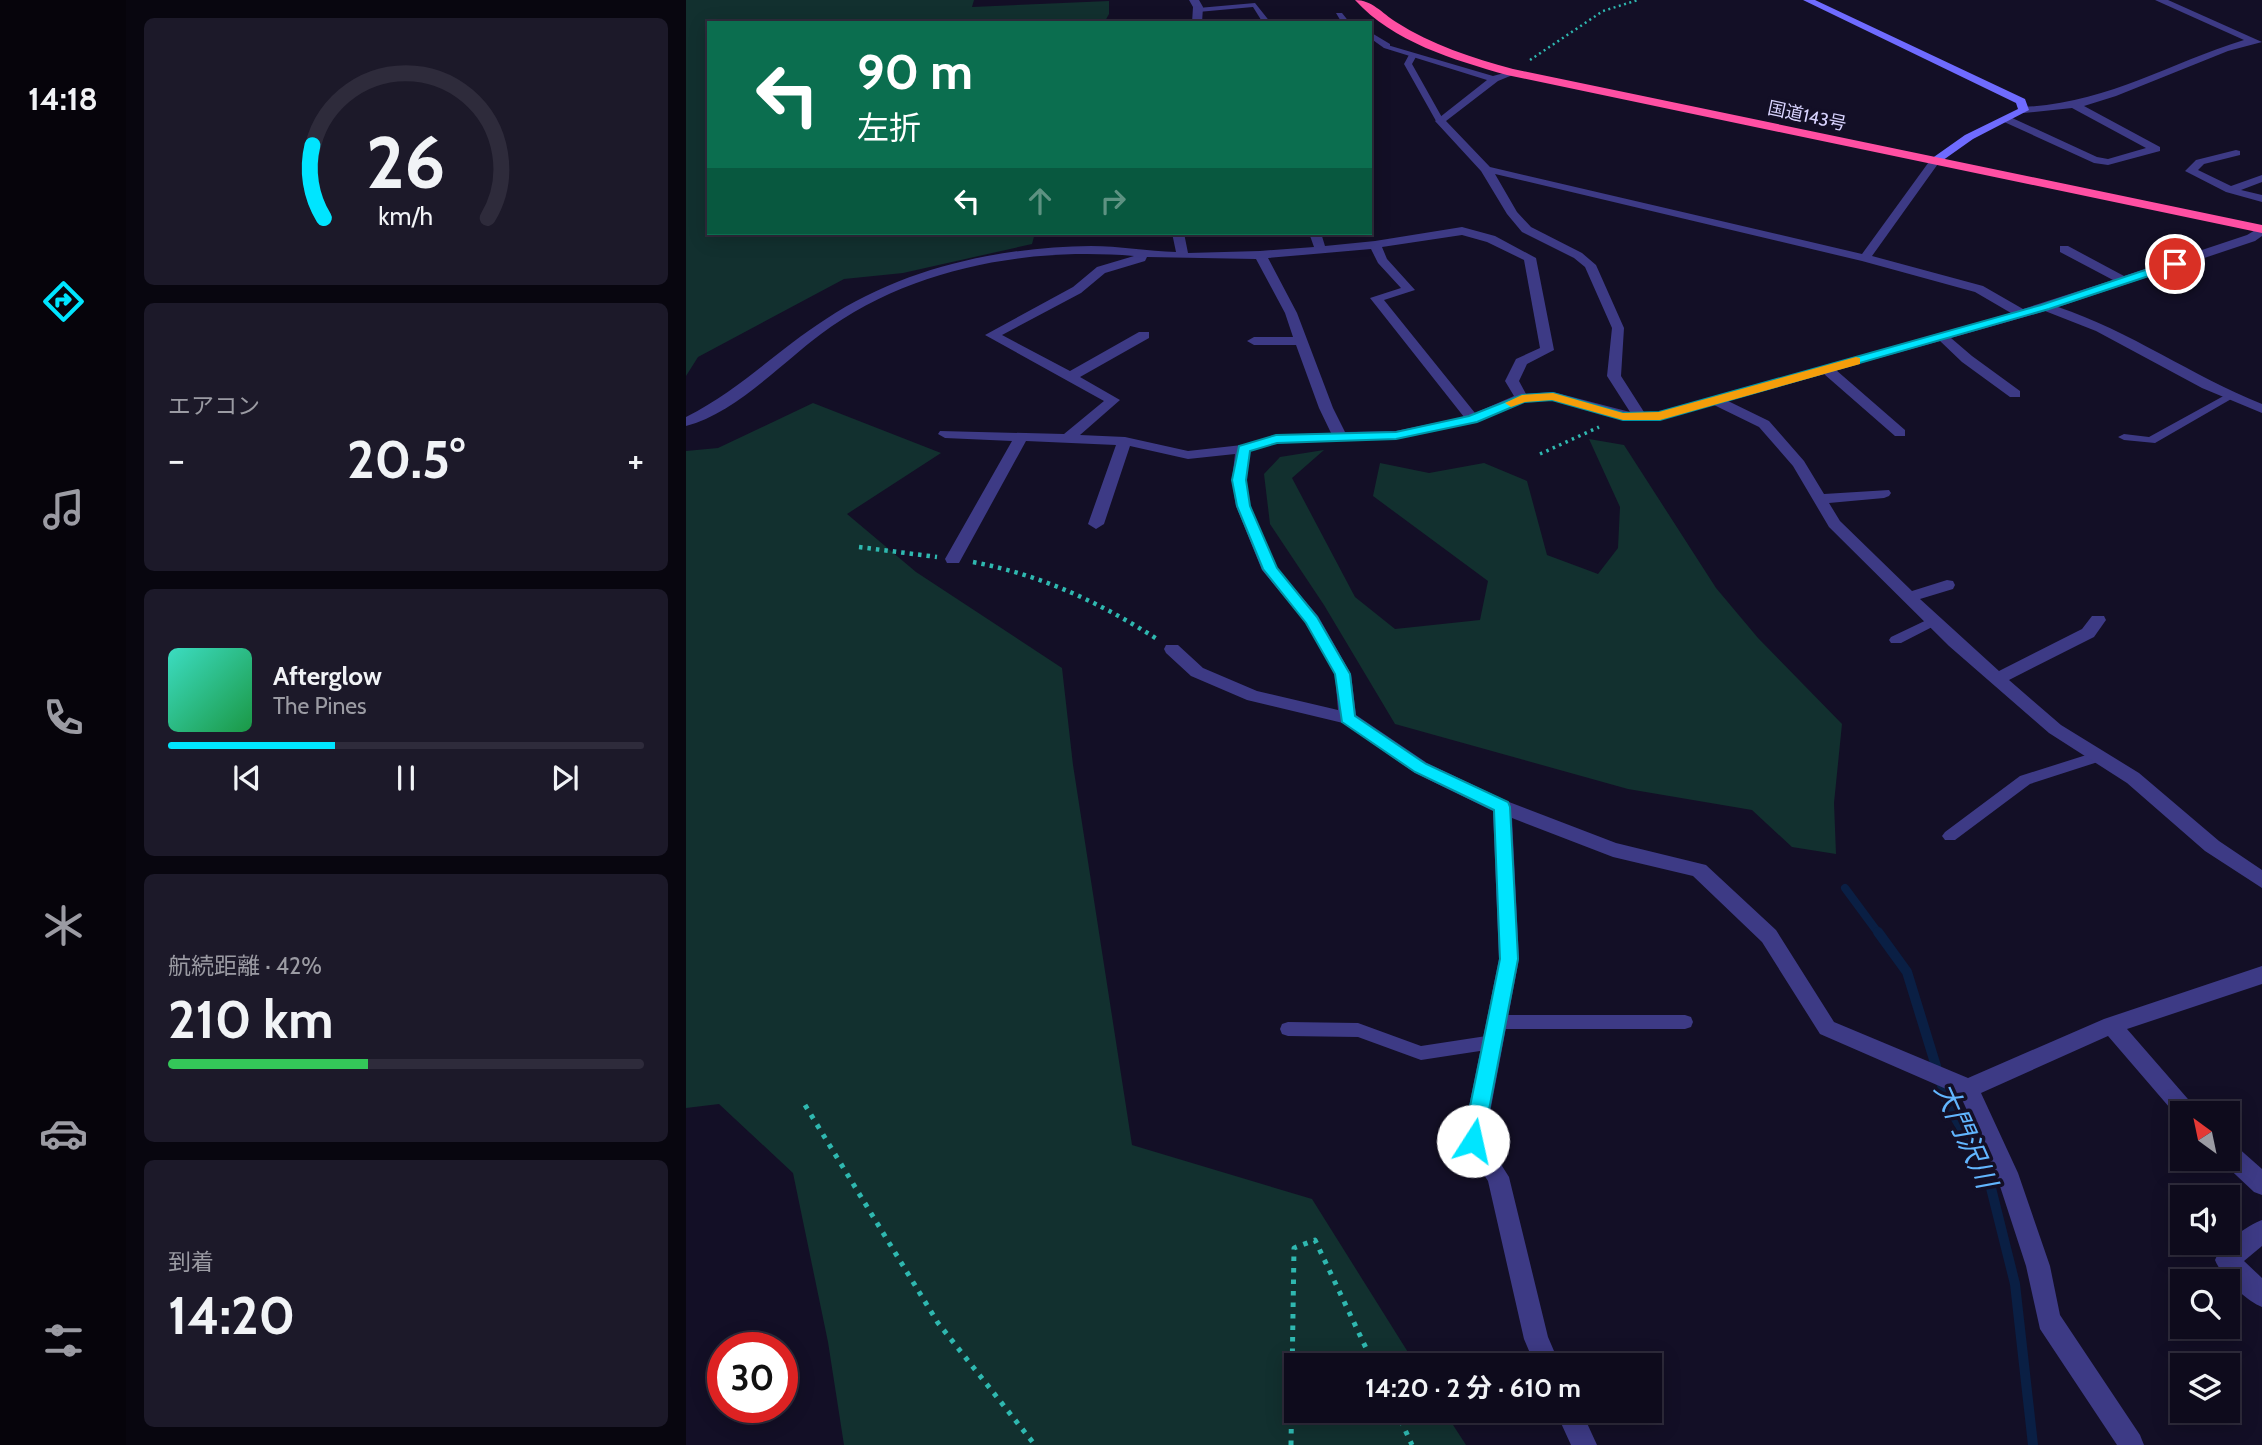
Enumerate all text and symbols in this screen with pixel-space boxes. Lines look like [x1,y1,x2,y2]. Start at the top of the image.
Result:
text: 90 m [857,42,973,101]
icon: left [742,49,833,140]
text: 14:18 [28,79,98,118]
street label: 国道143号 [1766,97,1848,135]
text: 左折 [857,108,921,147]
text: 26 [366,118,446,206]
icon: left [948,182,986,220]
icon: ahead [1021,182,1059,220]
icon: right [1094,182,1132,220]
text: km/h [379,201,433,231]
pin [2145,234,2205,294]
icon: arrive [2156,245,2194,283]
icon: directions [39,277,88,326]
text: エアコン [168,392,260,420]
text: 20.5° [347,428,465,491]
text: − [168,436,185,483]
text: + [627,436,644,483]
icon: music [39,485,88,534]
text: Afterglow [273,660,382,692]
text: The Pines [273,692,367,720]
icon: phone [39,693,88,742]
icon: previous [228,759,266,797]
icon: pause [387,759,425,797]
icon: next [546,759,584,797]
icon: climate [39,901,88,950]
text: 航続距離 · 42% [168,952,322,980]
text: 210 km [168,988,334,1051]
water label: 大門沢川 [1928,1077,2006,1196]
north arrow [2170,1101,2240,1171]
map controls [2170,1101,2240,1423]
position arrow [1436,1104,1510,1178]
icon: car [39,1109,88,1158]
button: sound [2170,1185,2240,1255]
text: 到着 [168,1248,214,1276]
button: search [2170,1269,2240,1339]
text: 14:20 [168,1284,295,1347]
icon: filters [39,1316,88,1365]
speed limit sign: 30 [707,1332,798,1423]
button: layers [2170,1353,2240,1423]
text: 14:20 · 2 分 · 610 m [1365,1372,1581,1404]

